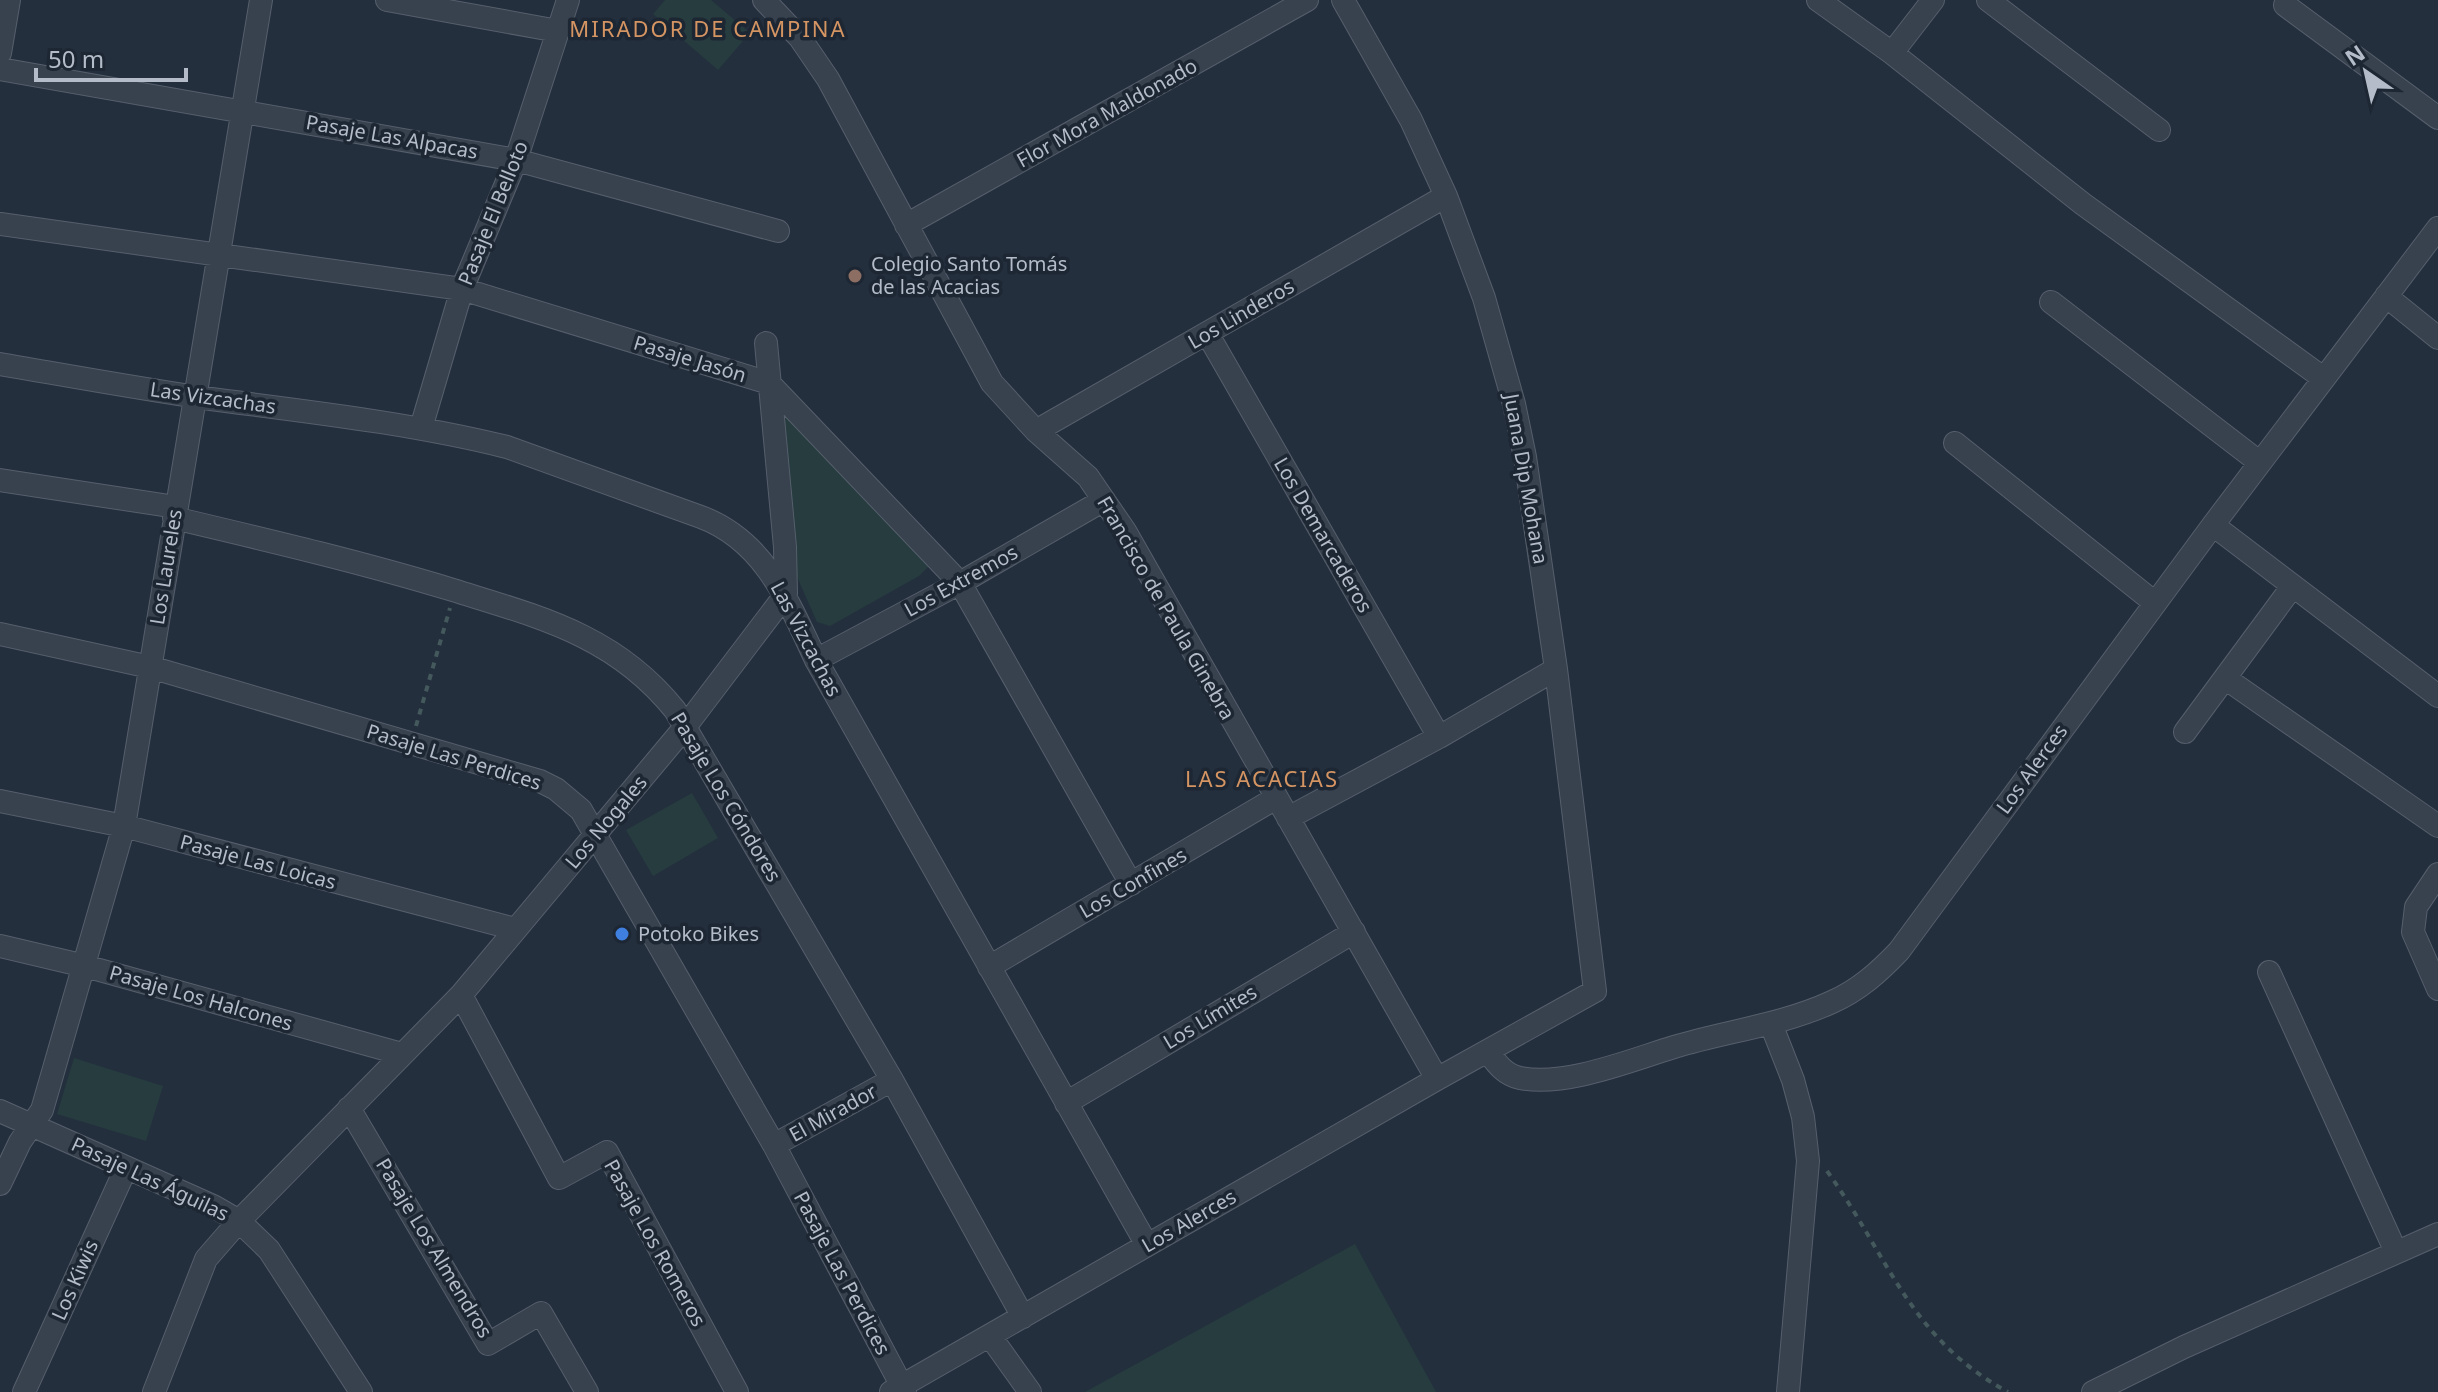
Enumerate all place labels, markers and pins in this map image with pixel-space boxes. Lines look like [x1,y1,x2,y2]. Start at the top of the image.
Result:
place label: Colegio Santo Tomás de las Acacias [871,250,1067,300]
marker: Colegio Santo Tomás de las Acacias [846,267,864,285]
place label: Potoko Bikes [638,920,759,947]
marker: Potoko Bikes [613,925,631,943]

